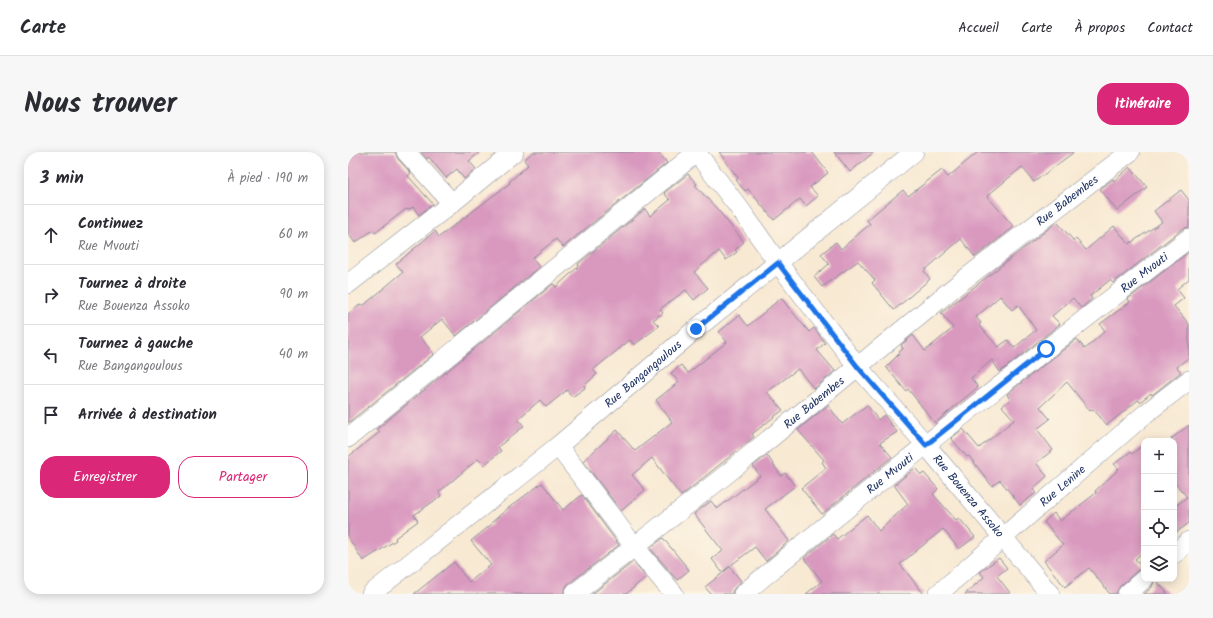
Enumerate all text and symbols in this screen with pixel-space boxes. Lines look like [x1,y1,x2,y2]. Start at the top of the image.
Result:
text: Carte [20,13,66,43]
text: Accueil [958,17,999,39]
text: Carte [1021,17,1052,39]
text: À propos [1074,17,1125,39]
text: Contact [1147,17,1193,39]
text: Nous trouver [24,82,177,127]
button: Itinéraire [1097,83,1189,125]
text: 3 min [40,165,84,192]
text: À pied · 190 m [227,168,308,189]
street label: Rue Babembes [1032,170,1102,231]
text: Continuez [78,212,143,236]
icon: ahead [40,224,62,246]
text: 60 m [279,224,308,245]
text: Rue Mvouti [78,236,139,257]
street label: Rue Mvouti [1116,247,1173,297]
text: Tournez à droite [78,272,186,296]
icon: right [40,284,62,306]
text: 90 m [280,284,308,305]
text: Rue Bouenza Assoko [78,296,190,317]
route end [687,320,705,338]
text: Tournez à gauche [78,332,193,356]
street label: Rue Bangangoulous [600,335,686,412]
route start [1037,340,1055,358]
icon: left [40,344,62,366]
text: 40 m [279,344,308,365]
text: Rue Bangangoulous [78,356,183,377]
street label: Rue Babembes [779,372,849,433]
text: Arrivée à destination [78,403,217,427]
icon: arrive [40,404,62,426]
map controls [1141,438,1177,582]
button: + [1141,438,1177,474]
street label: Rue Mvouti [862,448,919,499]
street label: Rue Bouenza Assoko [928,450,1009,542]
button: Enregistrer [40,456,170,498]
button: Partager [178,456,308,498]
street label: Rue Lenine [1035,460,1090,511]
button: − [1141,474,1177,510]
button: locate [1141,510,1177,546]
button: layers [1141,546,1177,582]

